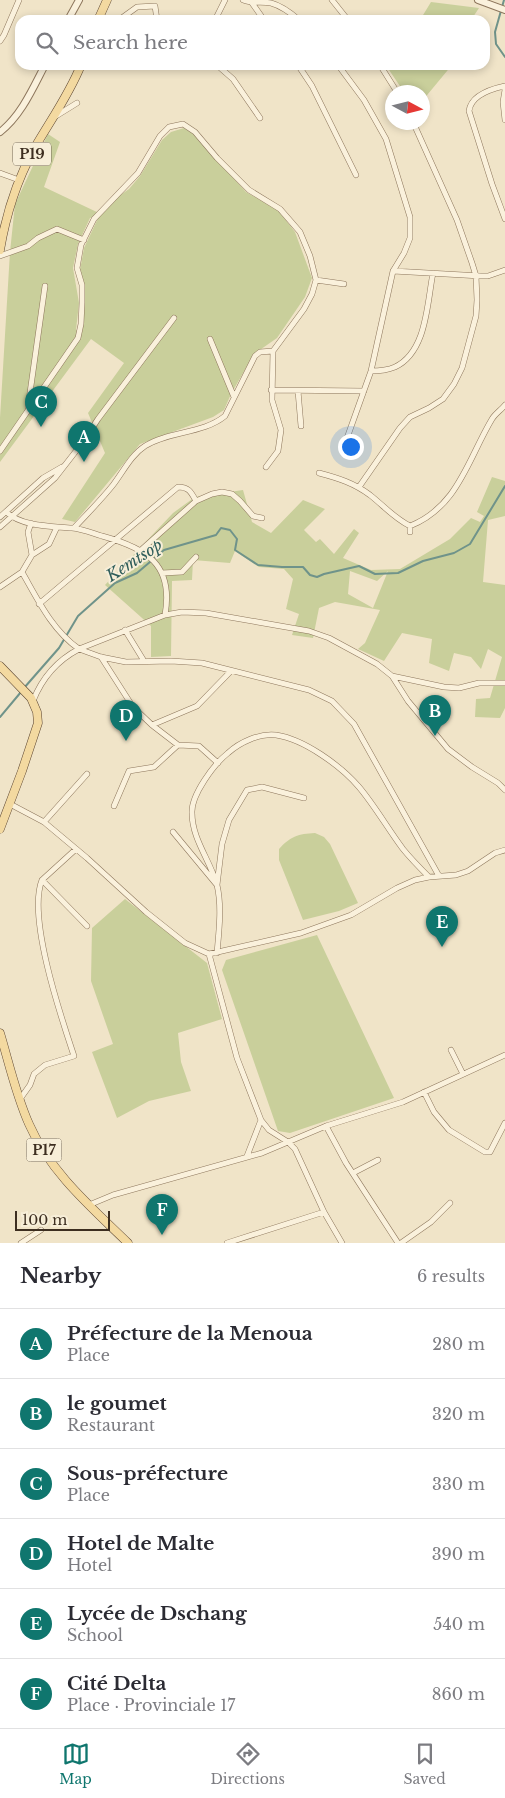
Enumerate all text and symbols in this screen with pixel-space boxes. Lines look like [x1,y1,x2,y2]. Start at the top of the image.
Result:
search box [15,15,490,70]
icon: search [33,29,61,57]
text: Search here [73,31,188,54]
north arrow [385,85,430,130]
road number: P19 [13,142,51,166]
pin: C [25,386,57,427]
pin: A [68,421,100,462]
your location [338,434,364,460]
water label: Kemtsop [101,534,166,586]
pin: B [419,695,451,736]
pin: D [110,700,142,741]
pin: E [426,906,458,947]
road number: P17 [27,1138,62,1162]
pin: F [146,1194,178,1235]
scale bar [15,1208,110,1231]
text: 100 m [22,1211,67,1229]
text: Nearby [20,1263,101,1289]
text: 6 results [417,1266,485,1286]
text: Préfecture de la Menoua [67,1322,313,1345]
text: A [30,1334,42,1354]
text: 280 m [432,1334,485,1354]
text: Place [67,1345,110,1365]
text: le goumet [67,1392,167,1415]
text: B [30,1404,42,1424]
text: 320 m [432,1404,485,1424]
text: Restaurant [67,1415,155,1435]
text: Sous-préfecture [67,1462,228,1485]
text: C [29,1474,43,1494]
text: 330 m [432,1474,485,1494]
text: Place [67,1485,110,1505]
text: Hotel de Malte [67,1532,214,1555]
text: D [29,1544,43,1564]
text: 390 m [432,1544,485,1564]
text: Hotel [67,1555,112,1575]
text: Lycée de Dschang [67,1602,247,1625]
text: E [30,1614,42,1634]
text: 540 m [433,1614,485,1634]
text: School [67,1625,123,1645]
text: Cité Delta [67,1672,166,1695]
text: F [30,1684,42,1704]
text: 860 m [432,1684,485,1704]
text: Place · Provinciale 17 [67,1695,235,1715]
tab: Map [59,1740,92,1788]
tab: Directions [210,1740,285,1788]
tab: Saved [403,1740,446,1788]

